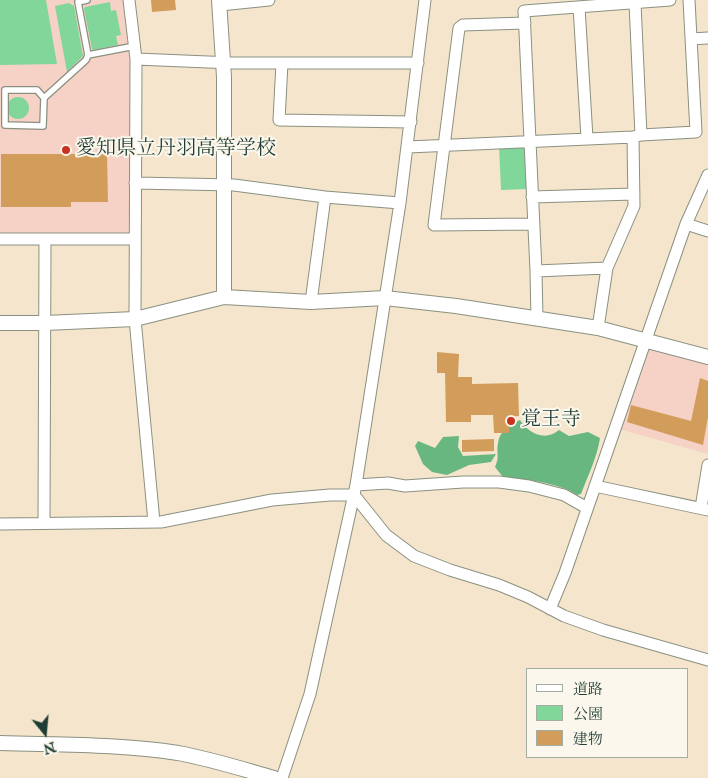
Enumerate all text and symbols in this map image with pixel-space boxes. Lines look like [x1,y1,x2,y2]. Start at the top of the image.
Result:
place label: 愛知県立丹羽高等学校 [76,138,276,162]
marker: 愛知県立丹羽高等学校 [60,144,72,156]
place label: 覚王寺 [521,409,581,433]
marker: 覚王寺 [505,415,517,427]
legend [526,668,688,758]
text: 道路 [573,680,603,699]
text: 公園 [573,705,603,724]
north arrow [20,708,70,758]
text: 建物 [573,730,603,749]
text: N [41,737,58,758]

